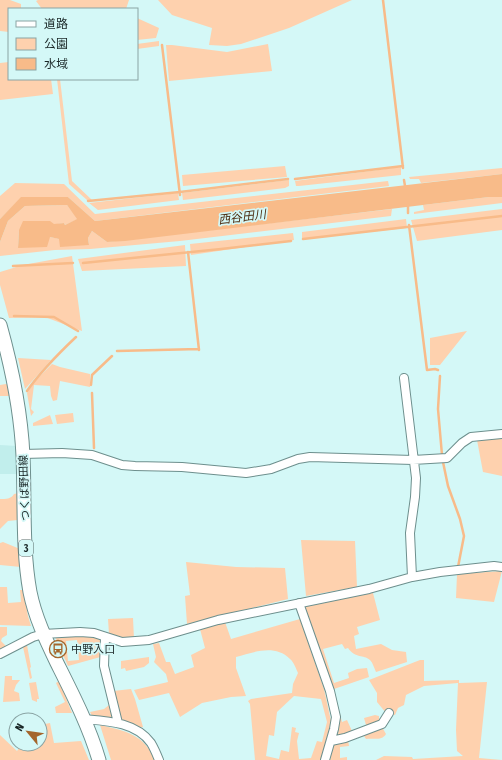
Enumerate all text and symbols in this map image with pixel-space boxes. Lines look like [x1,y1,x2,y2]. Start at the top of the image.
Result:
legend [8,8,138,80]
text: 道路 [44,17,68,31]
text: 公園 [44,37,68,51]
text: 水域 [44,57,68,71]
water label: 西谷田川 [217,207,269,227]
street label: つくば野田線 [17,455,32,521]
road number: 3 [19,540,33,556]
bus stop icon: 中野入口 [48,639,68,659]
place label: 中野入口 [71,643,115,656]
north arrow [8,712,48,752]
text: N [12,721,27,733]

